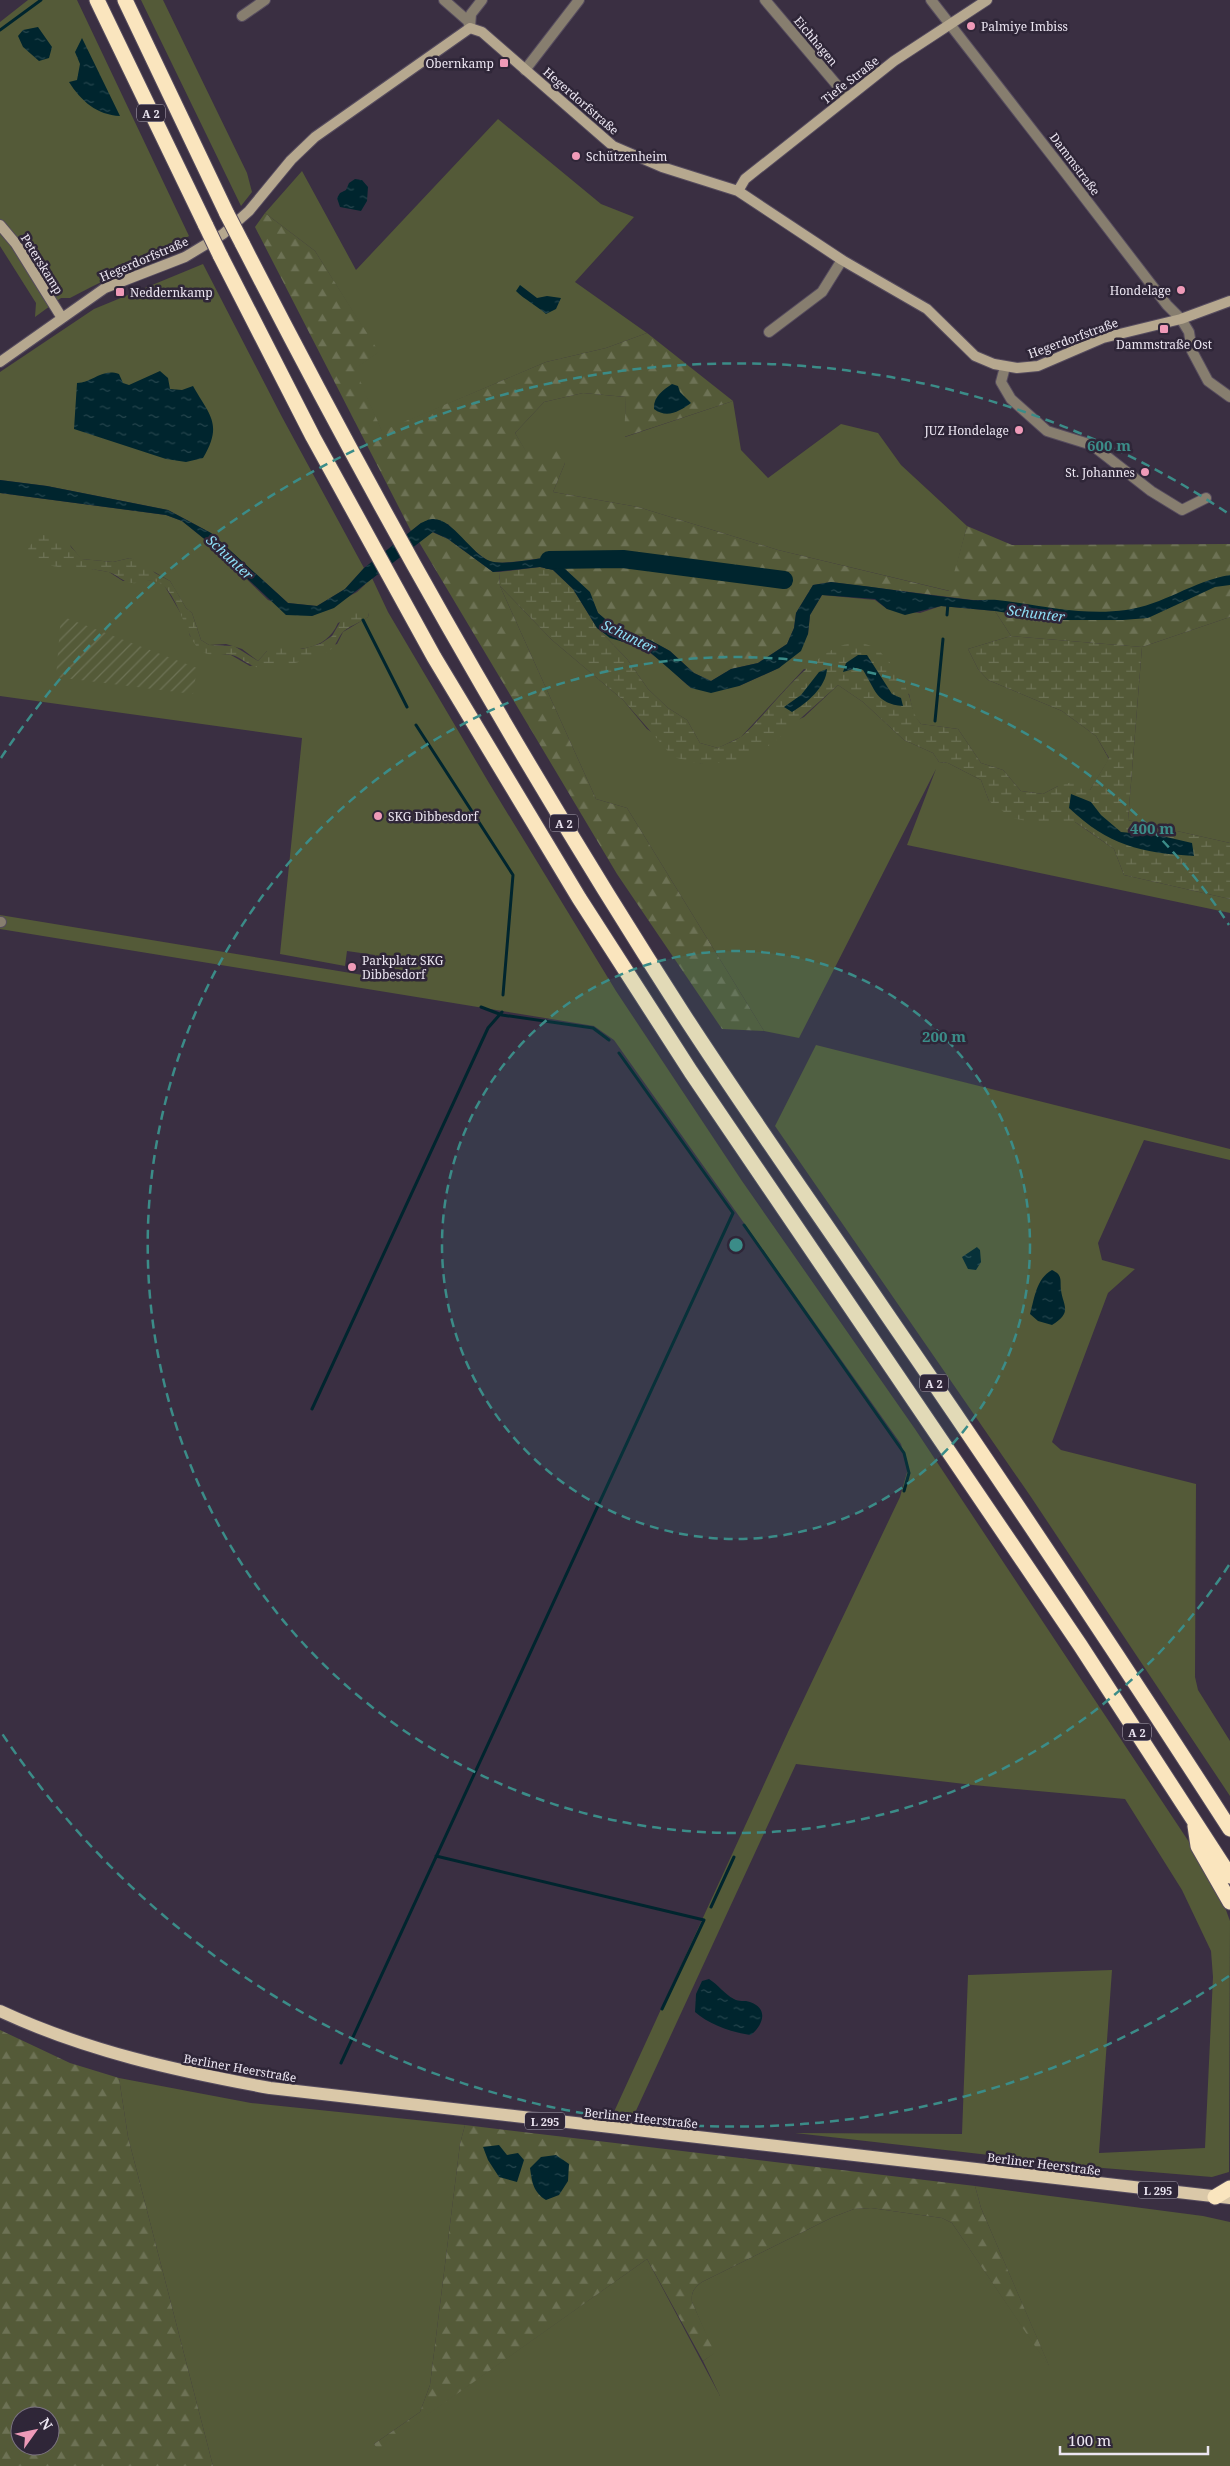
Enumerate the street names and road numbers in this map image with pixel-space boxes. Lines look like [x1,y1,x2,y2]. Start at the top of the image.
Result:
street label: Eichhagen [790,13,842,70]
street label: Tiefe Straße [818,52,882,108]
street label: Hegerdorfstraße [540,63,622,139]
road number: A 2 [137,105,165,122]
street label: Dammstraße [1046,129,1104,199]
street label: Peterskamp [17,231,67,297]
street label: Hegerdorfstraße [97,233,191,285]
street label: Hegerdorfstraße [1026,314,1120,362]
road number: A 2 [550,814,578,831]
road number: A 2 [920,1375,948,1392]
road number: A 2 [1123,1724,1151,1740]
street label: Berliner Heerstraße [182,2050,298,2086]
street label: Berliner Heerstraße [583,2104,699,2132]
road number: L 295 [525,2112,565,2130]
street label: Berliner Heerstraße [986,2149,1102,2179]
road number: L 295 [1138,2182,1178,2198]

